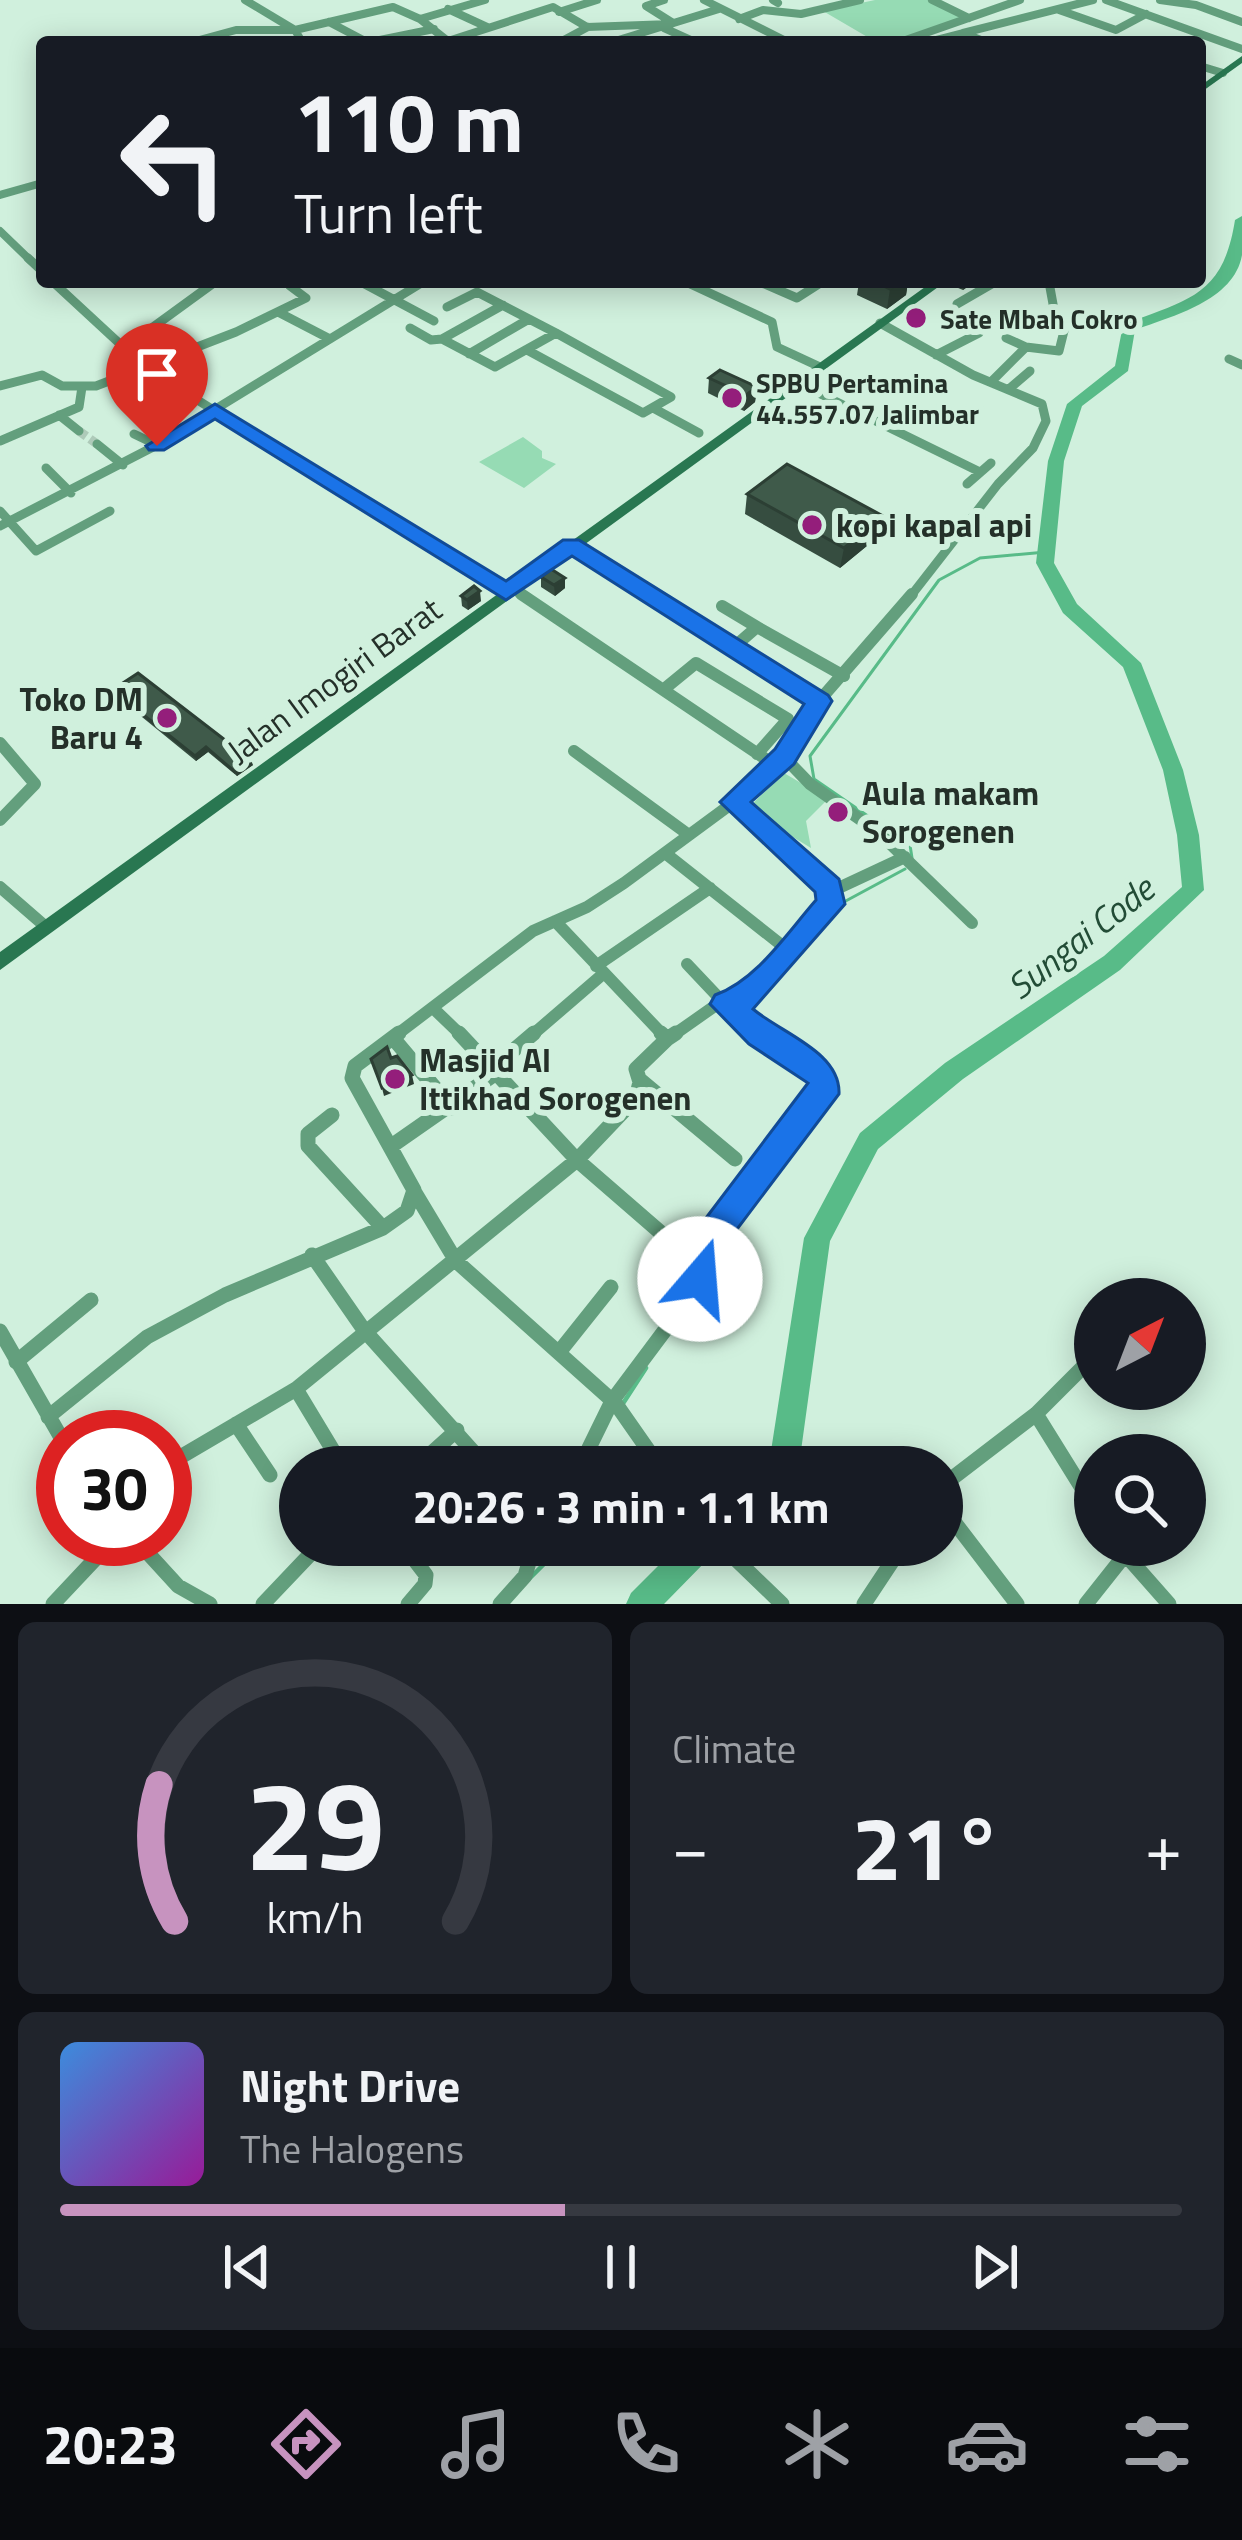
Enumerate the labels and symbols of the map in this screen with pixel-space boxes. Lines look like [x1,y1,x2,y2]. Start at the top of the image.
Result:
place label: Sate Mbah Cokro [940,298,1138,339]
marker: Sate Mbah Cokro [903,305,929,331]
pin [106,323,208,446]
place label: SPBU Pertamina 44.557.07 Jalimbar [756,362,979,434]
marker: SPBU Pertamina 44.557.07 Jalimbar [719,385,745,411]
place label: kopi kapal api [836,500,1032,550]
marker: kopi kapal api [799,512,825,538]
street label: Jalan Imogiri Barat [216,585,452,775]
place label: Toko DM Baru 4 [19,674,143,762]
marker: Toko DM Baru 4 [154,705,180,731]
place label: Aula makam Sorogenen [862,768,1039,856]
marker: Aula makam Sorogenen [825,799,851,825]
water label: Sungai Code [994,860,1167,1012]
place label: Masjid Al Ittikhad Sorogenen [419,1035,692,1123]
marker: Masjid Al Ittikhad Sorogenen [382,1066,408,1092]
position arrow [637,1216,763,1342]
north arrow [1074,1278,1206,1410]
speed limit sign: 30 [36,1410,192,1566]

